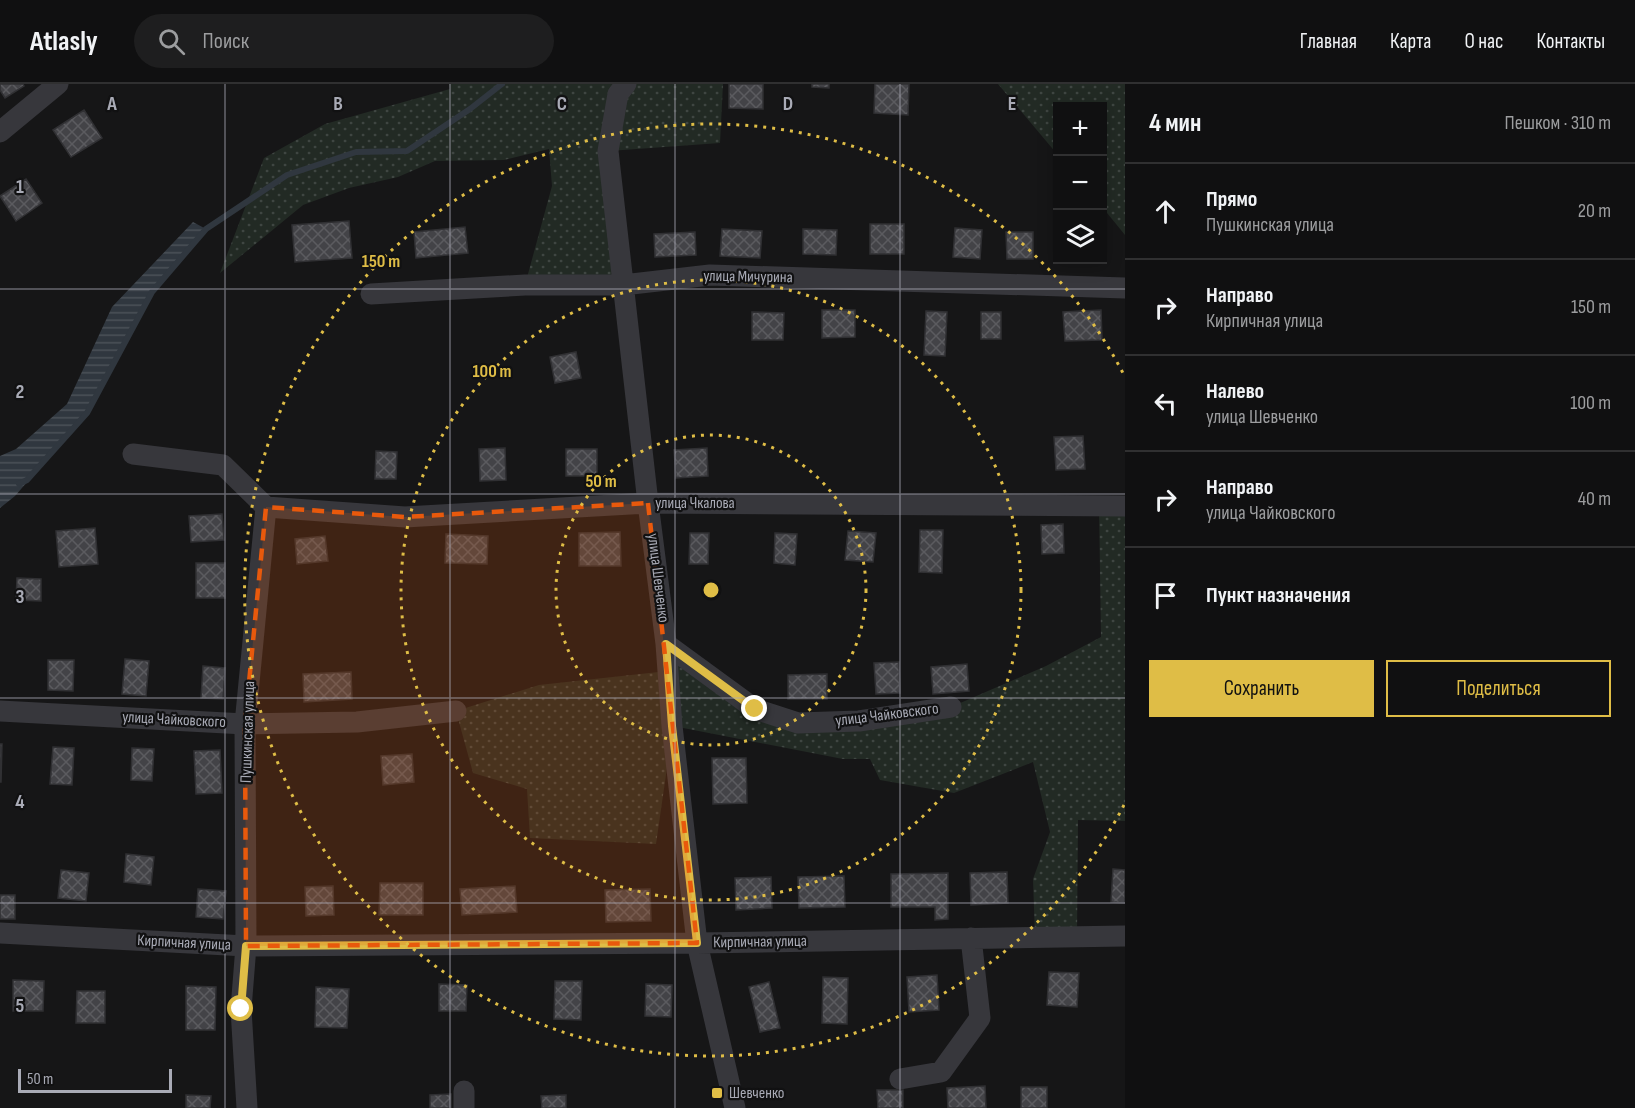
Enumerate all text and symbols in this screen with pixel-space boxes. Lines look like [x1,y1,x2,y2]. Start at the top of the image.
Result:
search box [134,14,554,68]
text: Atlasly [30,25,98,58]
icon: search [155,25,188,58]
text: Поиск [203,28,249,55]
text: Главная [1300,29,1357,54]
text: Карта [1390,29,1431,54]
text: О нас [1464,29,1503,54]
text: Контакты [1536,29,1605,54]
text: A [106,92,117,116]
text: B [333,92,343,116]
text: C [557,92,567,116]
text: D [783,92,793,116]
text: E [1008,92,1016,116]
map controls [1053,102,1107,264]
button: + [1053,102,1107,156]
text: 4 мин [1149,108,1201,139]
text: Пешком · 310 m [1505,111,1611,135]
button: − [1053,156,1107,210]
text: 1 [16,175,24,199]
text: Прямо [1206,186,1257,213]
icon: ahead [1149,195,1182,228]
text: 20 m [1578,199,1611,223]
button: layers [1053,210,1107,264]
text: Пушкинская улица [1206,213,1334,237]
text: 150 m [362,251,400,272]
street label: улица Мичурина [703,267,793,287]
text: Направо [1206,282,1273,309]
icon: right [1149,291,1182,324]
text: 150 m [1571,295,1611,319]
text: Кирпичная улица [1206,309,1323,333]
text: 100 m [473,361,512,382]
text: Налево [1206,378,1264,405]
text: 2 [16,380,24,404]
icon: left [1149,387,1182,420]
text: 100 m [1570,391,1611,415]
text: улица Шевченко [1206,405,1318,429]
text: 50 m [585,471,617,492]
text: Направо [1206,474,1273,501]
icon: right [1149,483,1182,516]
text: 40 m [1578,487,1611,511]
street label: улица Чкалова [655,494,735,513]
text: улица Чайковского [1206,501,1336,525]
street label: улица Шевченко [643,532,673,624]
icon: arrive [1149,579,1182,612]
centre of rings [701,580,721,600]
text: Пункт назначения [1206,582,1350,609]
text: 3 [16,585,25,609]
button: Сохранить [1149,660,1374,717]
button: Поделиться [1386,660,1611,717]
street label: Пушкинская улица [237,680,259,784]
route end [741,695,767,721]
street label: улица Чайковского [834,699,940,731]
street label: улица Чайковского [122,708,226,732]
text: 4 [15,790,25,814]
street label: Кирпичная улица [137,931,231,955]
street label: Кирпичная улица [713,932,807,952]
text: 5 [16,994,25,1018]
route start [227,995,253,1021]
scale bar [18,1066,172,1094]
text: 50 m [27,1070,53,1089]
place label: Шевченко [729,1084,784,1103]
marker: Шевченко [710,1086,724,1100]

